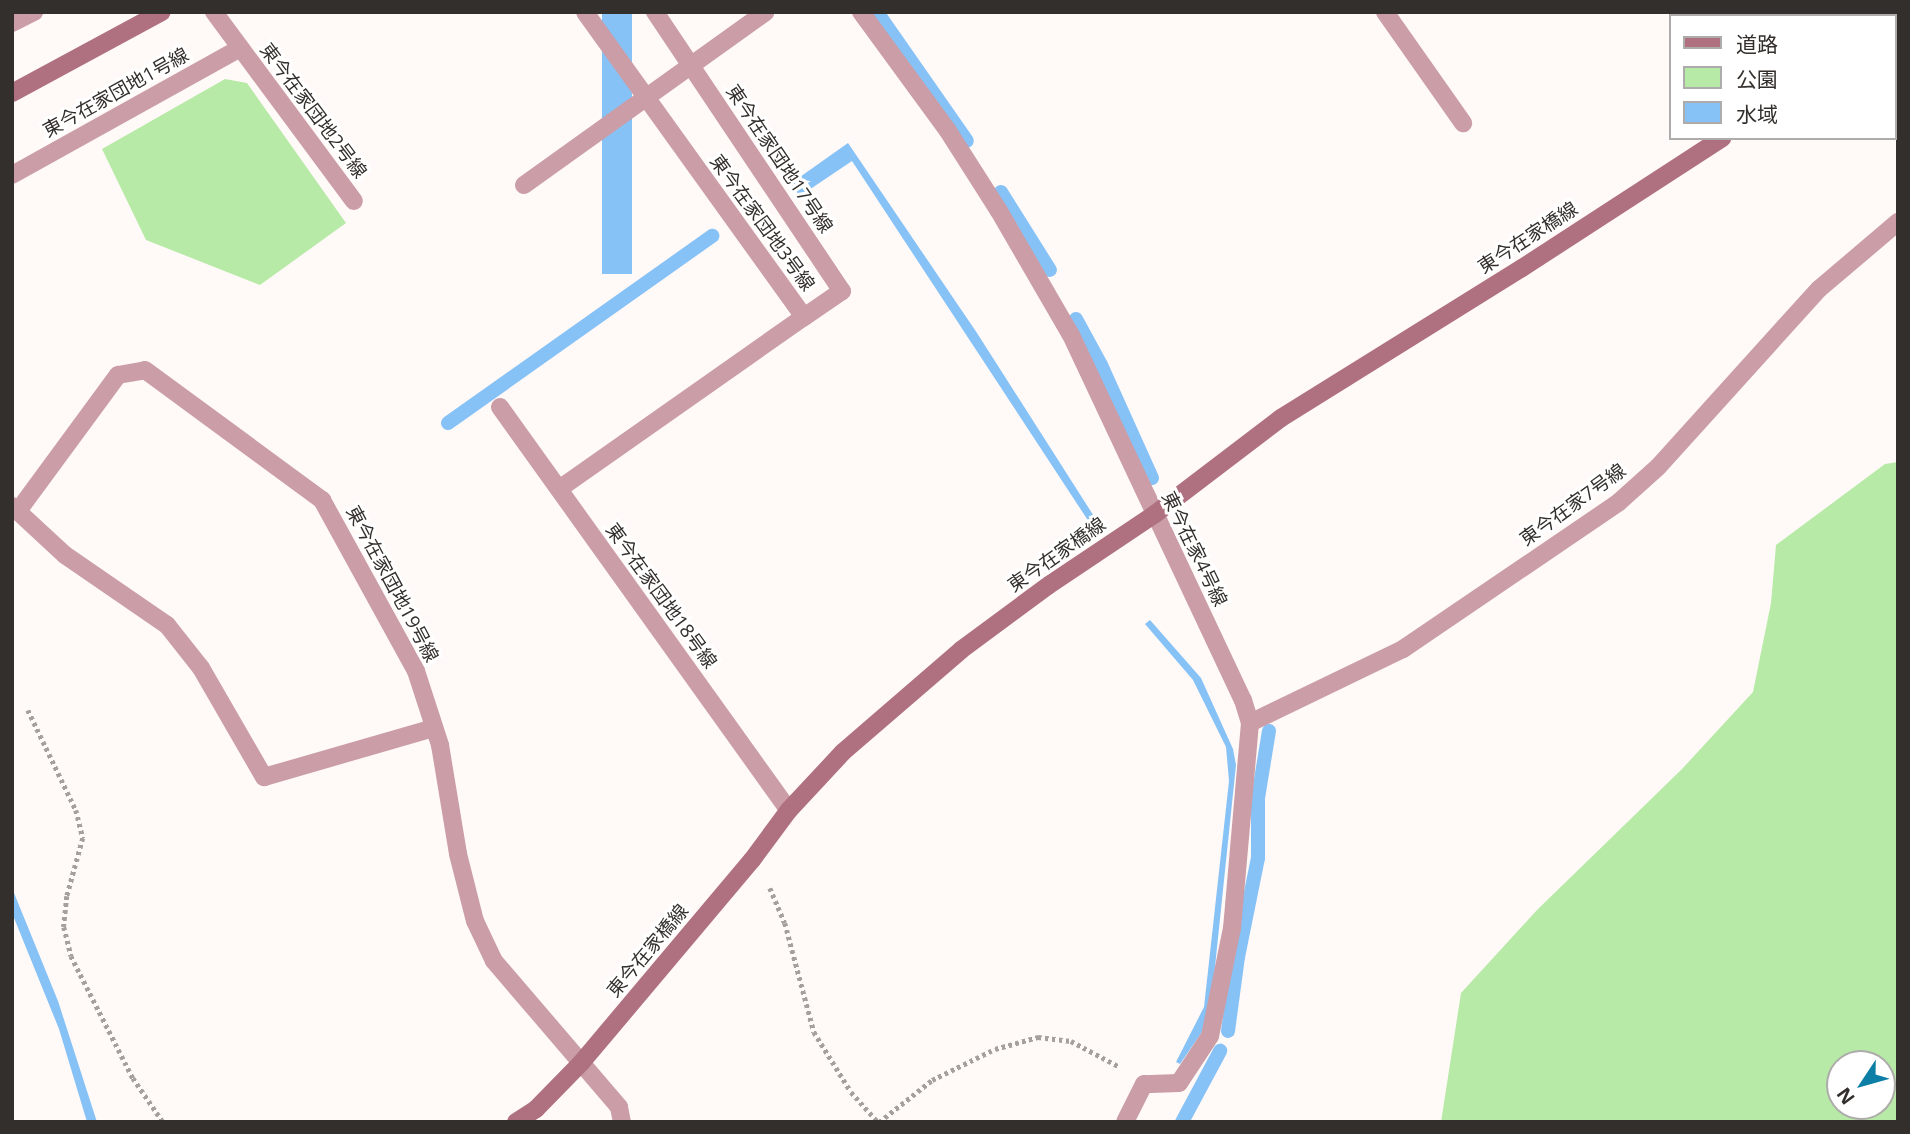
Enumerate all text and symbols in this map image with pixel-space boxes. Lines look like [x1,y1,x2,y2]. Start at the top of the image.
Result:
legend [1668,14,1896,140]
text: 道路 [1736,30,1778,58]
street label: 東今在家団地2号線 [255,39,371,183]
street label: 東今在家団地1号線 [39,44,193,142]
text: 公園 [1736,65,1778,93]
street label: 東今在家団地17号線 [721,81,837,237]
text: 水域 [1736,100,1778,128]
street label: 東今在家団地3号線 [705,150,819,296]
street label: 東今在家橋線 [1474,197,1582,279]
street label: 東今在家7号線 [1516,459,1630,551]
street label: 東今在家4号線 [1156,488,1232,610]
street label: 東今在家団地19号線 [341,502,443,666]
street label: 東今在家橋線 [1004,513,1110,597]
street label: 東今在家団地18号線 [601,519,721,673]
street label: 東今在家橋線 [603,900,693,1002]
north arrow [1826,1050,1896,1120]
text: N [1831,1082,1861,1110]

